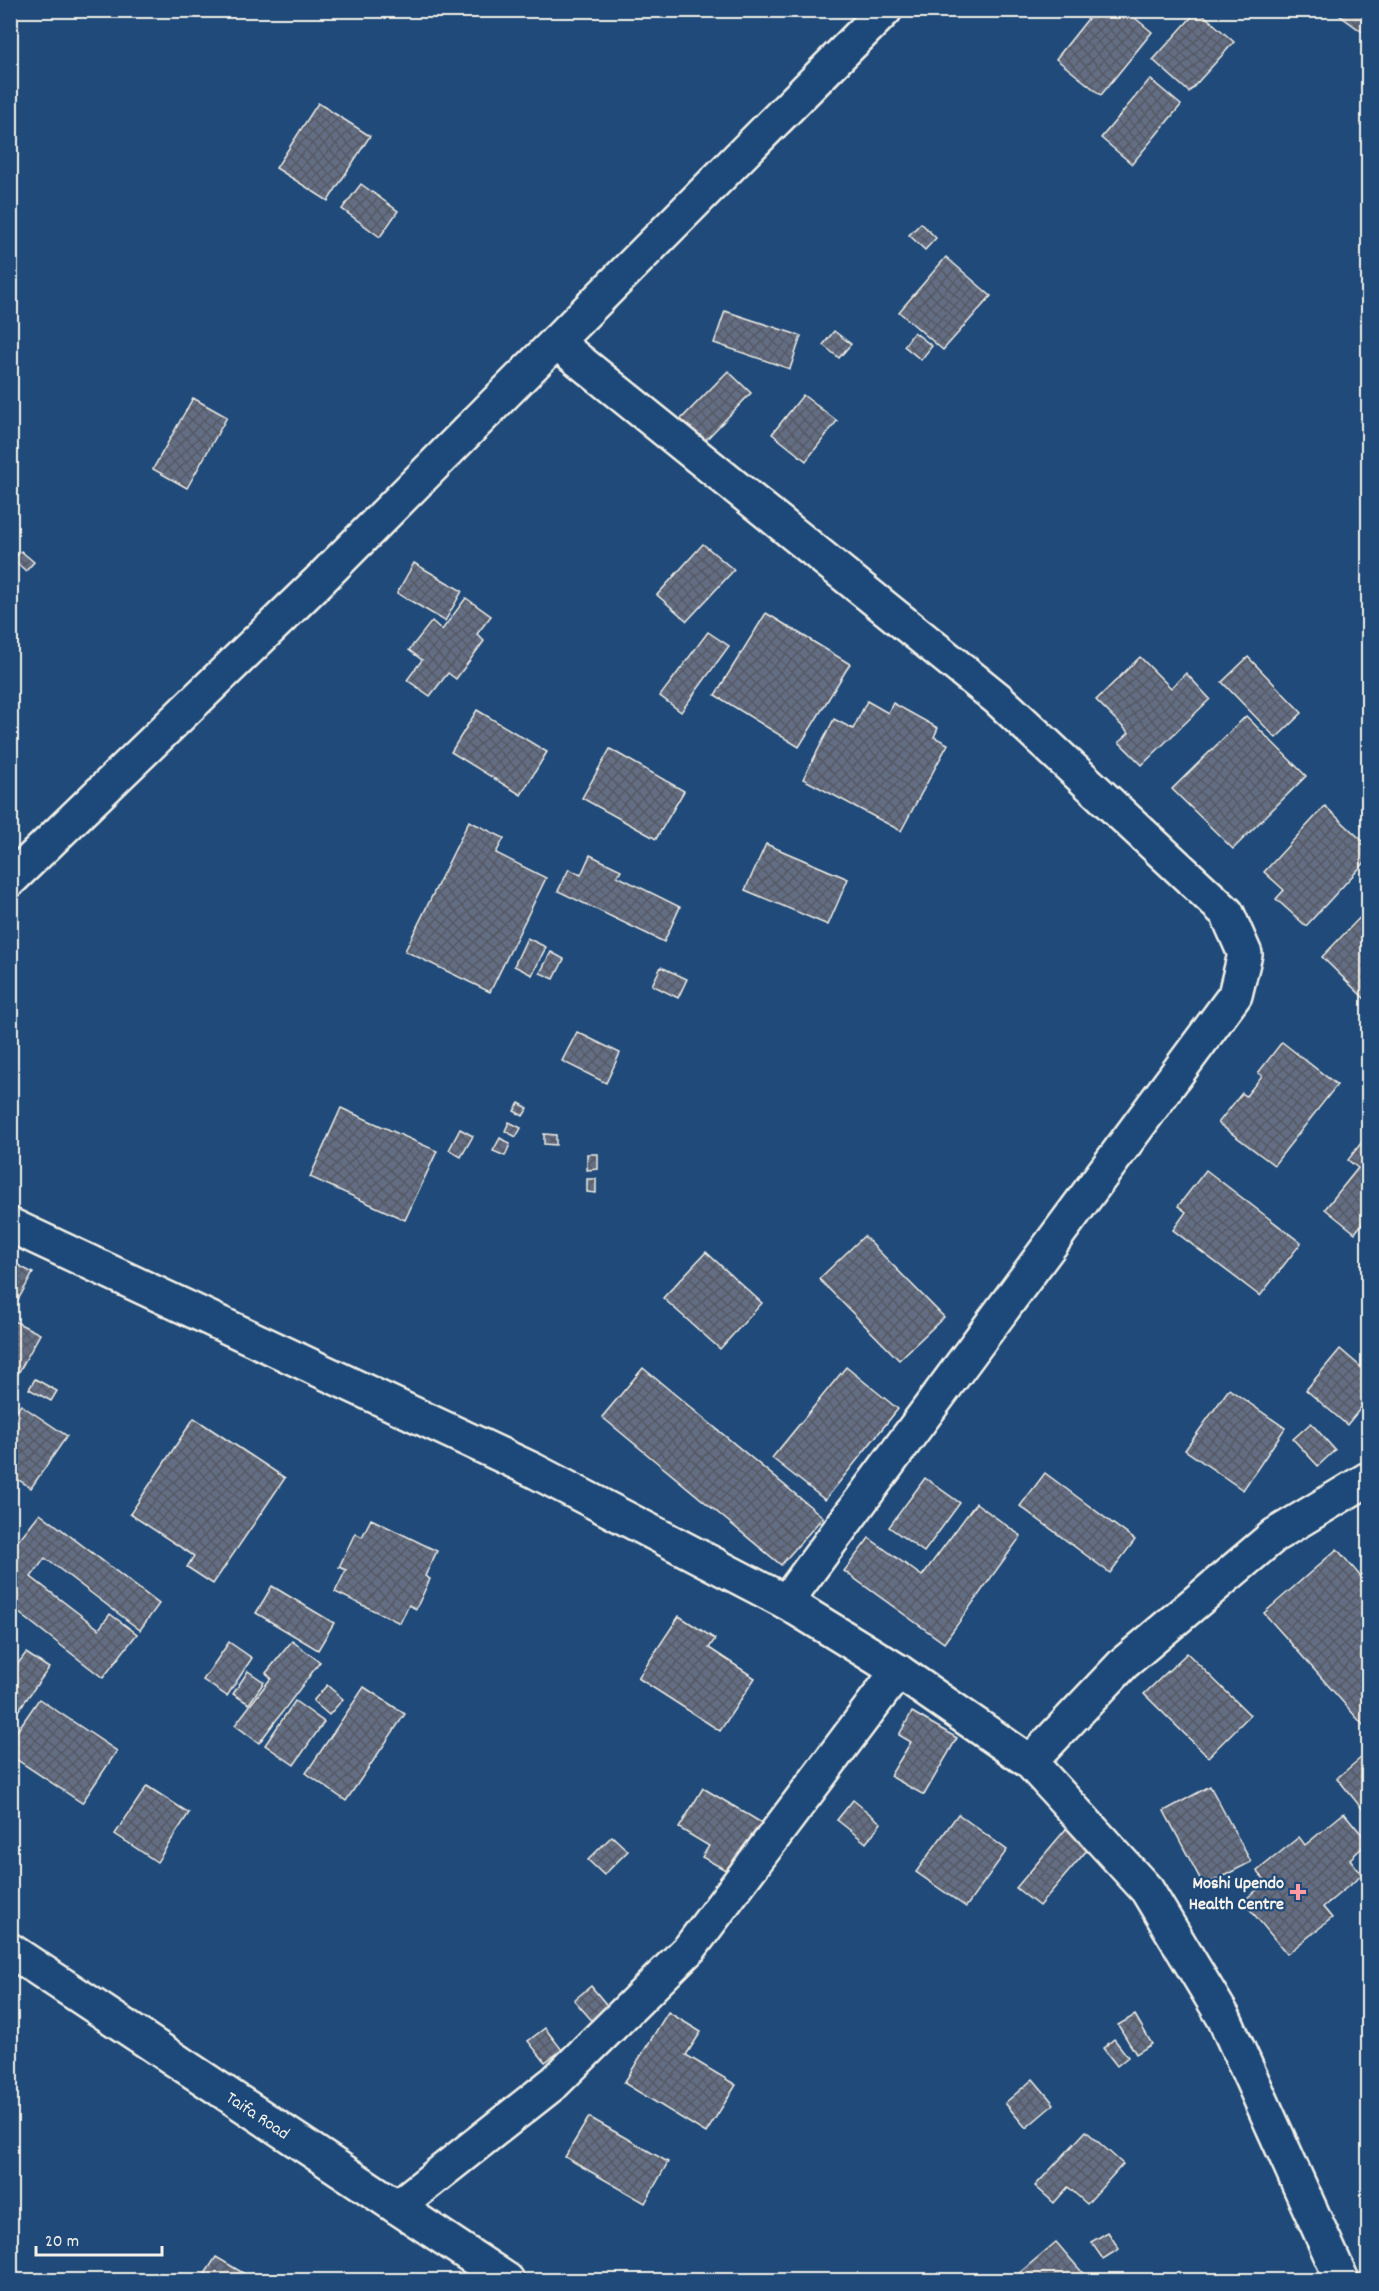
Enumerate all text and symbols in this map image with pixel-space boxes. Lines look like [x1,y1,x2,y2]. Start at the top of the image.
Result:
place label: Moshi Upendo Health Centre [1189,1872,1284,1918]
marker: Moshi Upendo Health Centre [1289,1883,1307,1901]
street label: Taifa Road [220,2087,294,2147]
scale bar [36,2219,162,2257]
text: 20 m [45,2230,79,2255]

